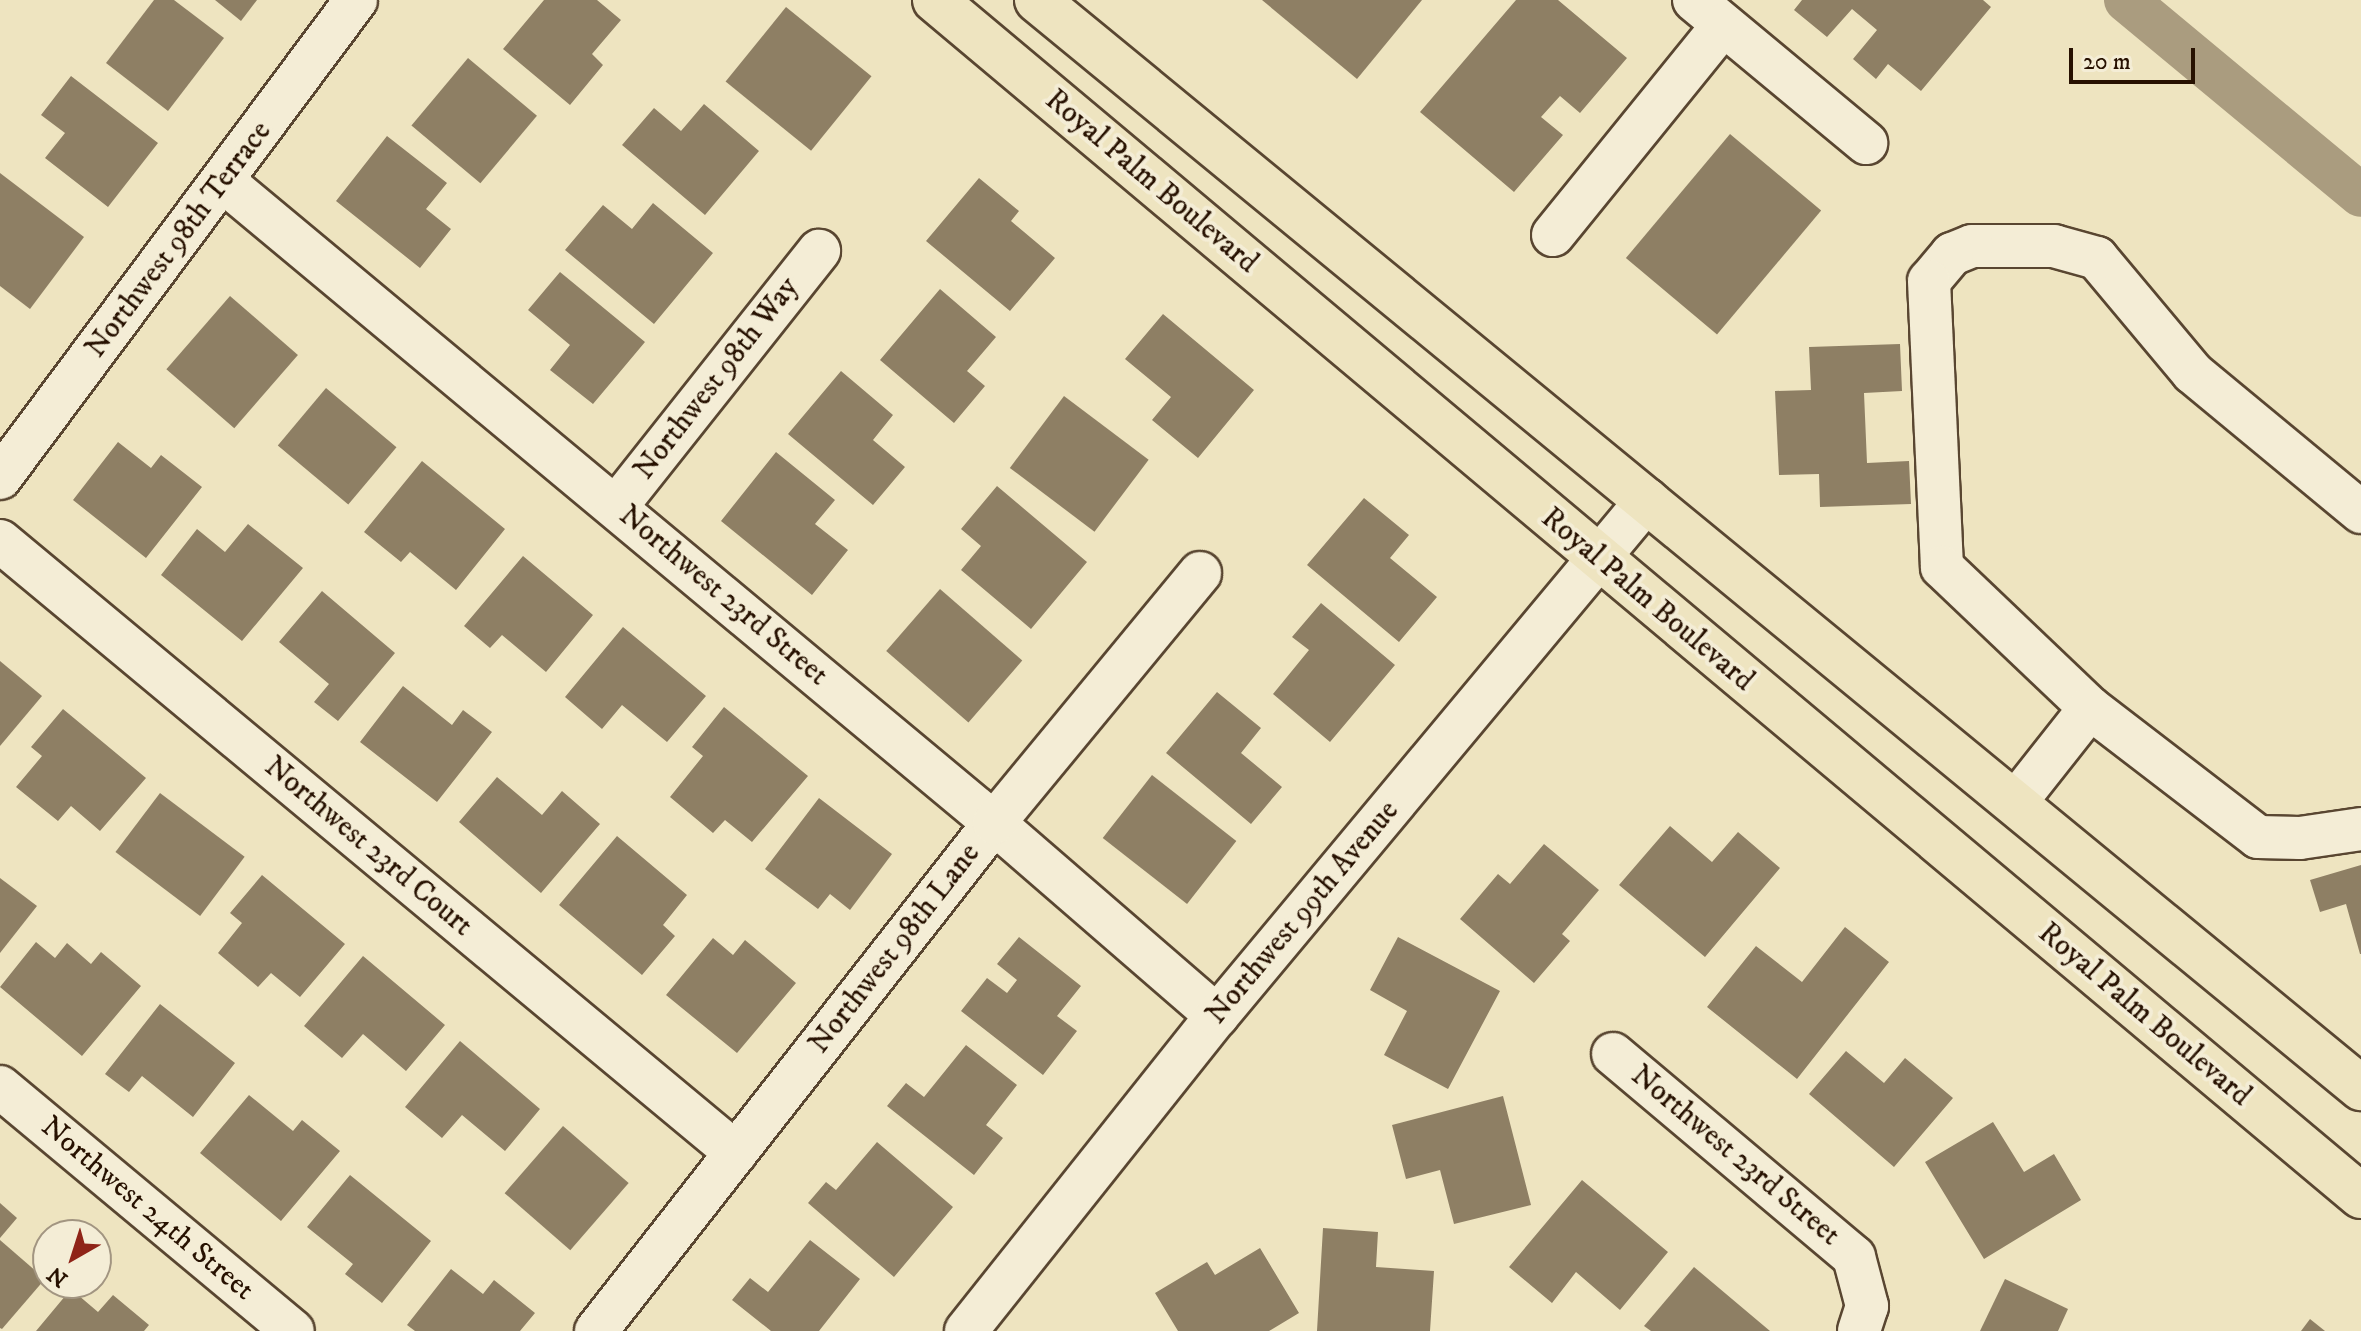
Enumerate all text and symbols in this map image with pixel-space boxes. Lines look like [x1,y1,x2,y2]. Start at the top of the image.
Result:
scale bar [2073,32,2199,82]
text: 20 m [2083,47,2131,77]
street label: Royal Palm Boulevard [1037,83,1265,281]
street label: Northwest 98th Terrace [78,115,280,365]
street label: Northwest 98th Way [627,271,807,487]
street label: Northwest 23rd Street [611,498,835,694]
street label: Royal Palm Boulevard [1533,501,1761,699]
street label: Northwest 23rd Court [257,749,479,945]
street label: Northwest 99th Avenue [1199,794,1407,1032]
street label: Northwest 98th Lane [802,837,988,1061]
street label: Royal Palm Boulevard [2030,916,2258,1114]
street label: Northwest 23rd Street [1623,1058,1847,1254]
street label: Northwest 24th Street [33,1109,261,1309]
north arrow [32,1219,112,1299]

